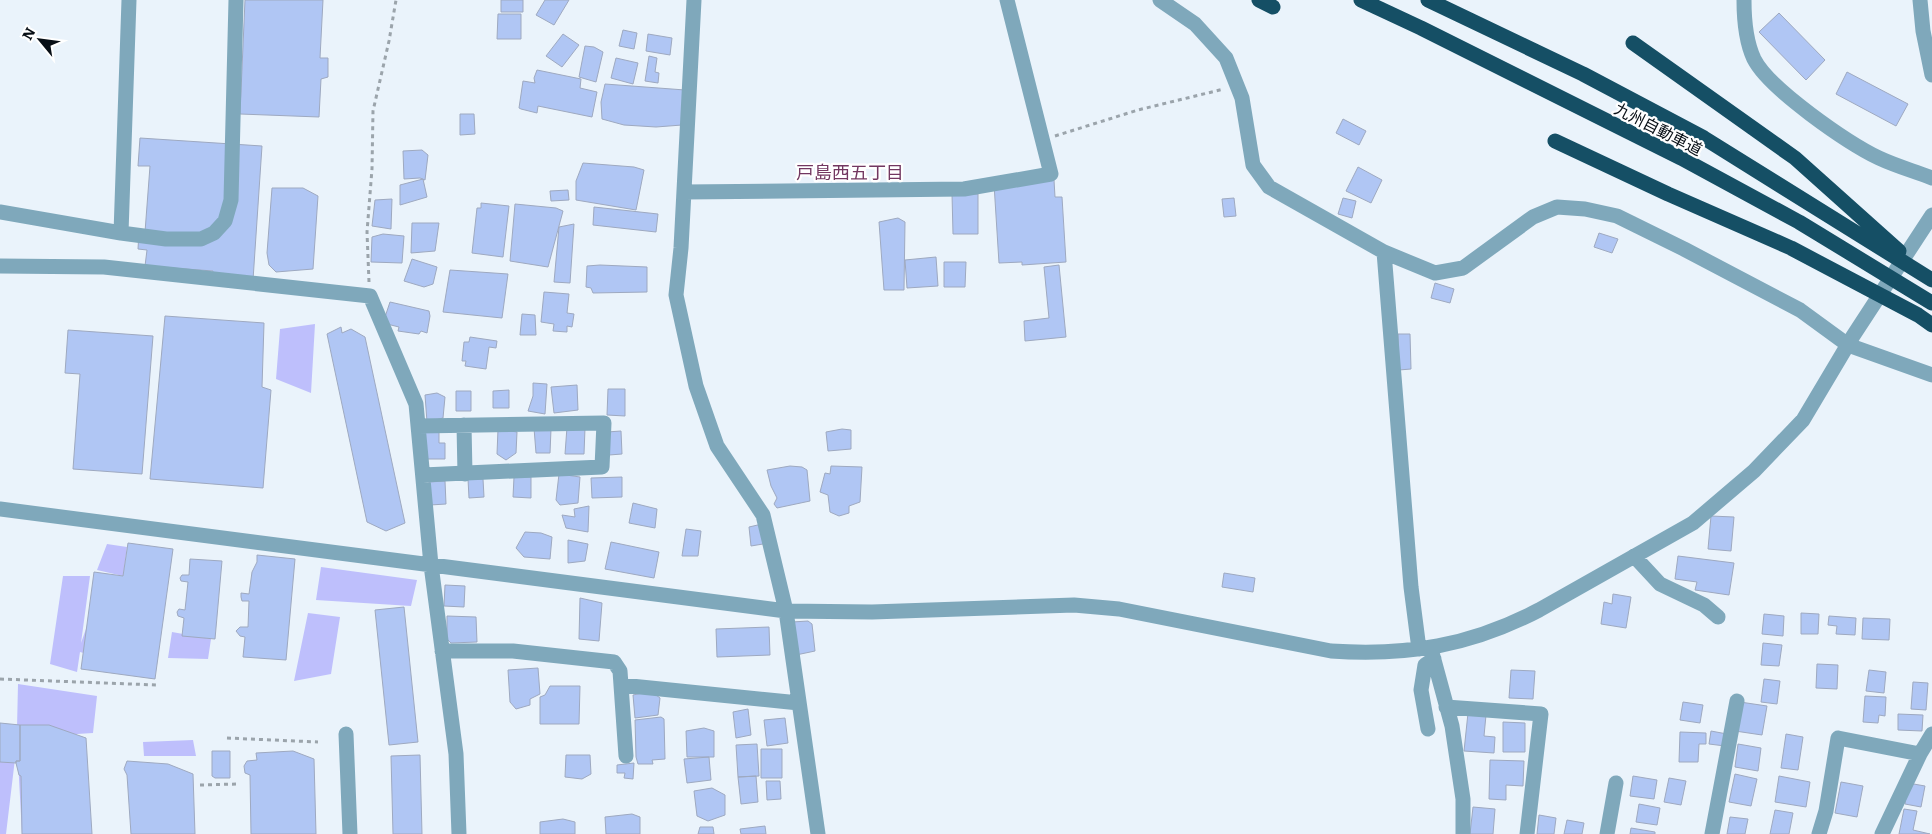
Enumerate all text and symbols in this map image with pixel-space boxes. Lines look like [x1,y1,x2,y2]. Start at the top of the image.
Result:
north arrow [15,15,65,65]
text: N [16,23,39,43]
street label: 九州自動車道 [1611,96,1707,160]
district label: 戸島西五丁目 [796,158,904,185]

